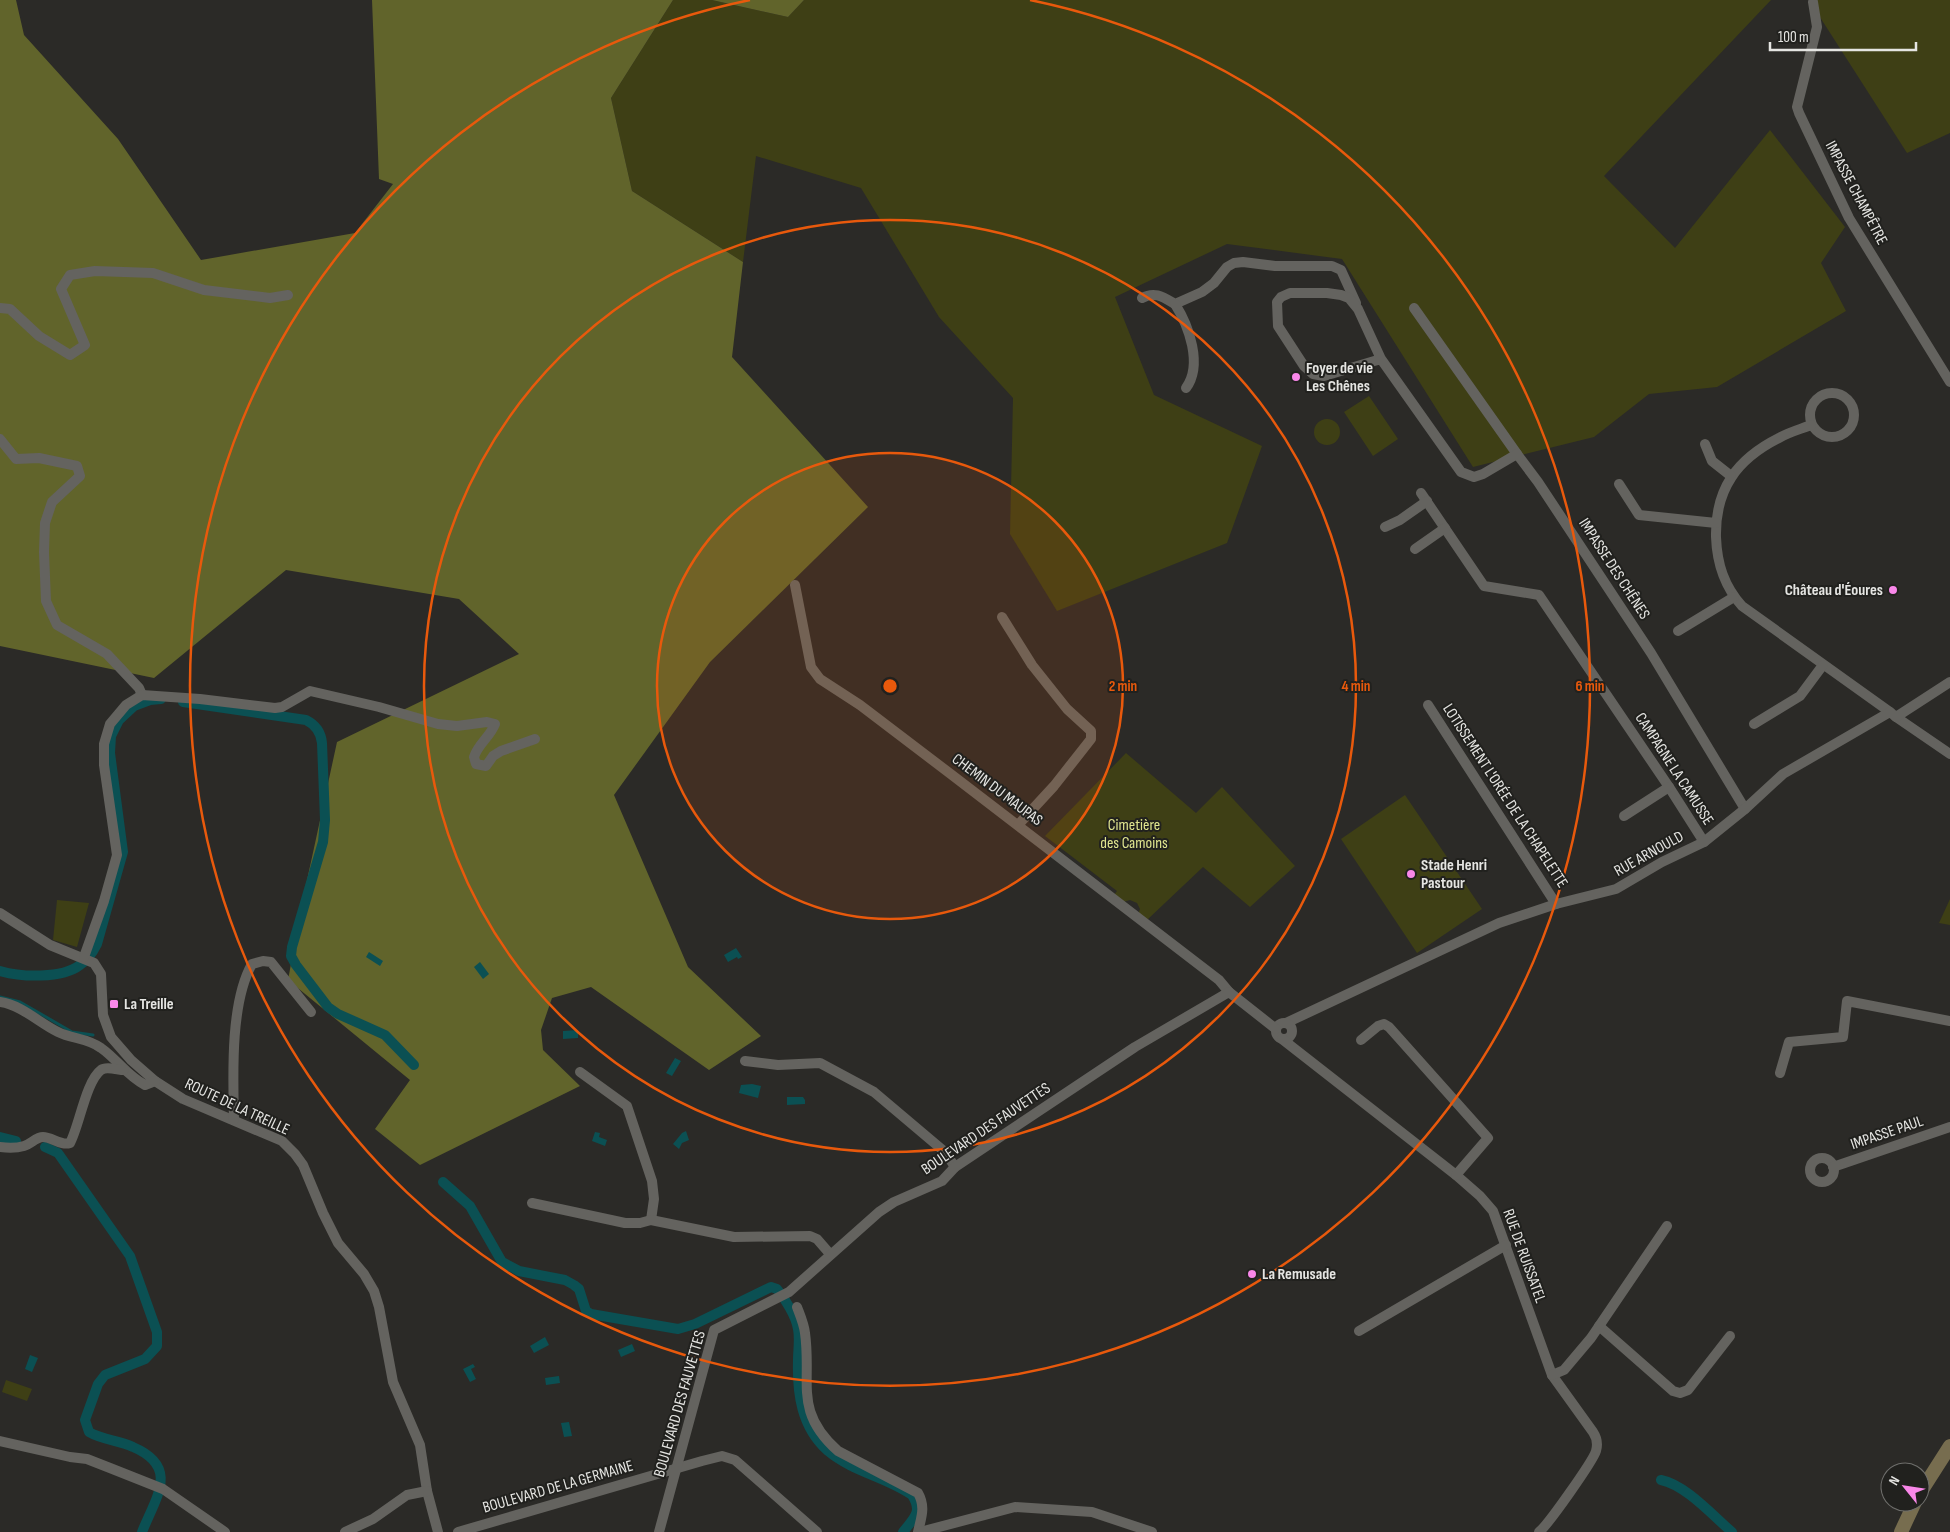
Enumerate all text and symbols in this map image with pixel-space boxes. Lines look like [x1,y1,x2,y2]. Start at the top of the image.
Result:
scale bar [1770,20,1916,52]
text: 100 m [1778,28,1809,47]
street label: IMPASSE CHAMPÊTRE [1821,138,1891,248]
place label: Foyer de vie Les Chênes [1306,359,1373,396]
marker: Foyer de vie Les Chênes [1290,371,1302,383]
street label: IMPASSE DES CHÊNES [1574,515,1654,623]
place label: Château d'Éoures [1785,581,1883,600]
marker: Château d'Éoures [1887,584,1899,596]
centre of rings [881,677,899,695]
text: 2 min [1109,677,1137,696]
text: 4 min [1342,677,1370,696]
text: 6 min [1575,677,1605,696]
street label: LOTISSEMENT L'ORÉE DE LA CHAPELETTE [1438,700,1572,892]
street label: CAMPAGNE LA CAMUSSE [1631,709,1717,829]
street label: CHEMIN DU MAUPAS [948,750,1046,830]
park label: Cimetière des Camoins [1100,816,1168,853]
street label: RUE ARNOULD [1611,827,1687,881]
place label: Stade Henri Pastour [1421,856,1487,893]
marker: Stade Henri Pastour [1405,868,1417,880]
place label: La Treille [124,995,174,1014]
marker: La Treille [108,998,120,1010]
street label: ROUTE DE LA TREILLE [182,1074,292,1140]
street label: BOULEVARD DES FAUVETTES [918,1079,1054,1179]
street label: IMPASSE PAUL [1848,1112,1926,1154]
street label: RUE DE RUISSATEL [1498,1206,1550,1306]
place label: La Remusade [1262,1265,1336,1284]
marker: La Remusade [1246,1268,1258,1280]
street label: BOULEVARD DES FAUVETTES [650,1328,710,1479]
street label: BOULEVARD DE LA GERMAINE [481,1456,635,1518]
north arrow [1880,1462,1930,1512]
text: N [1885,1473,1903,1488]

